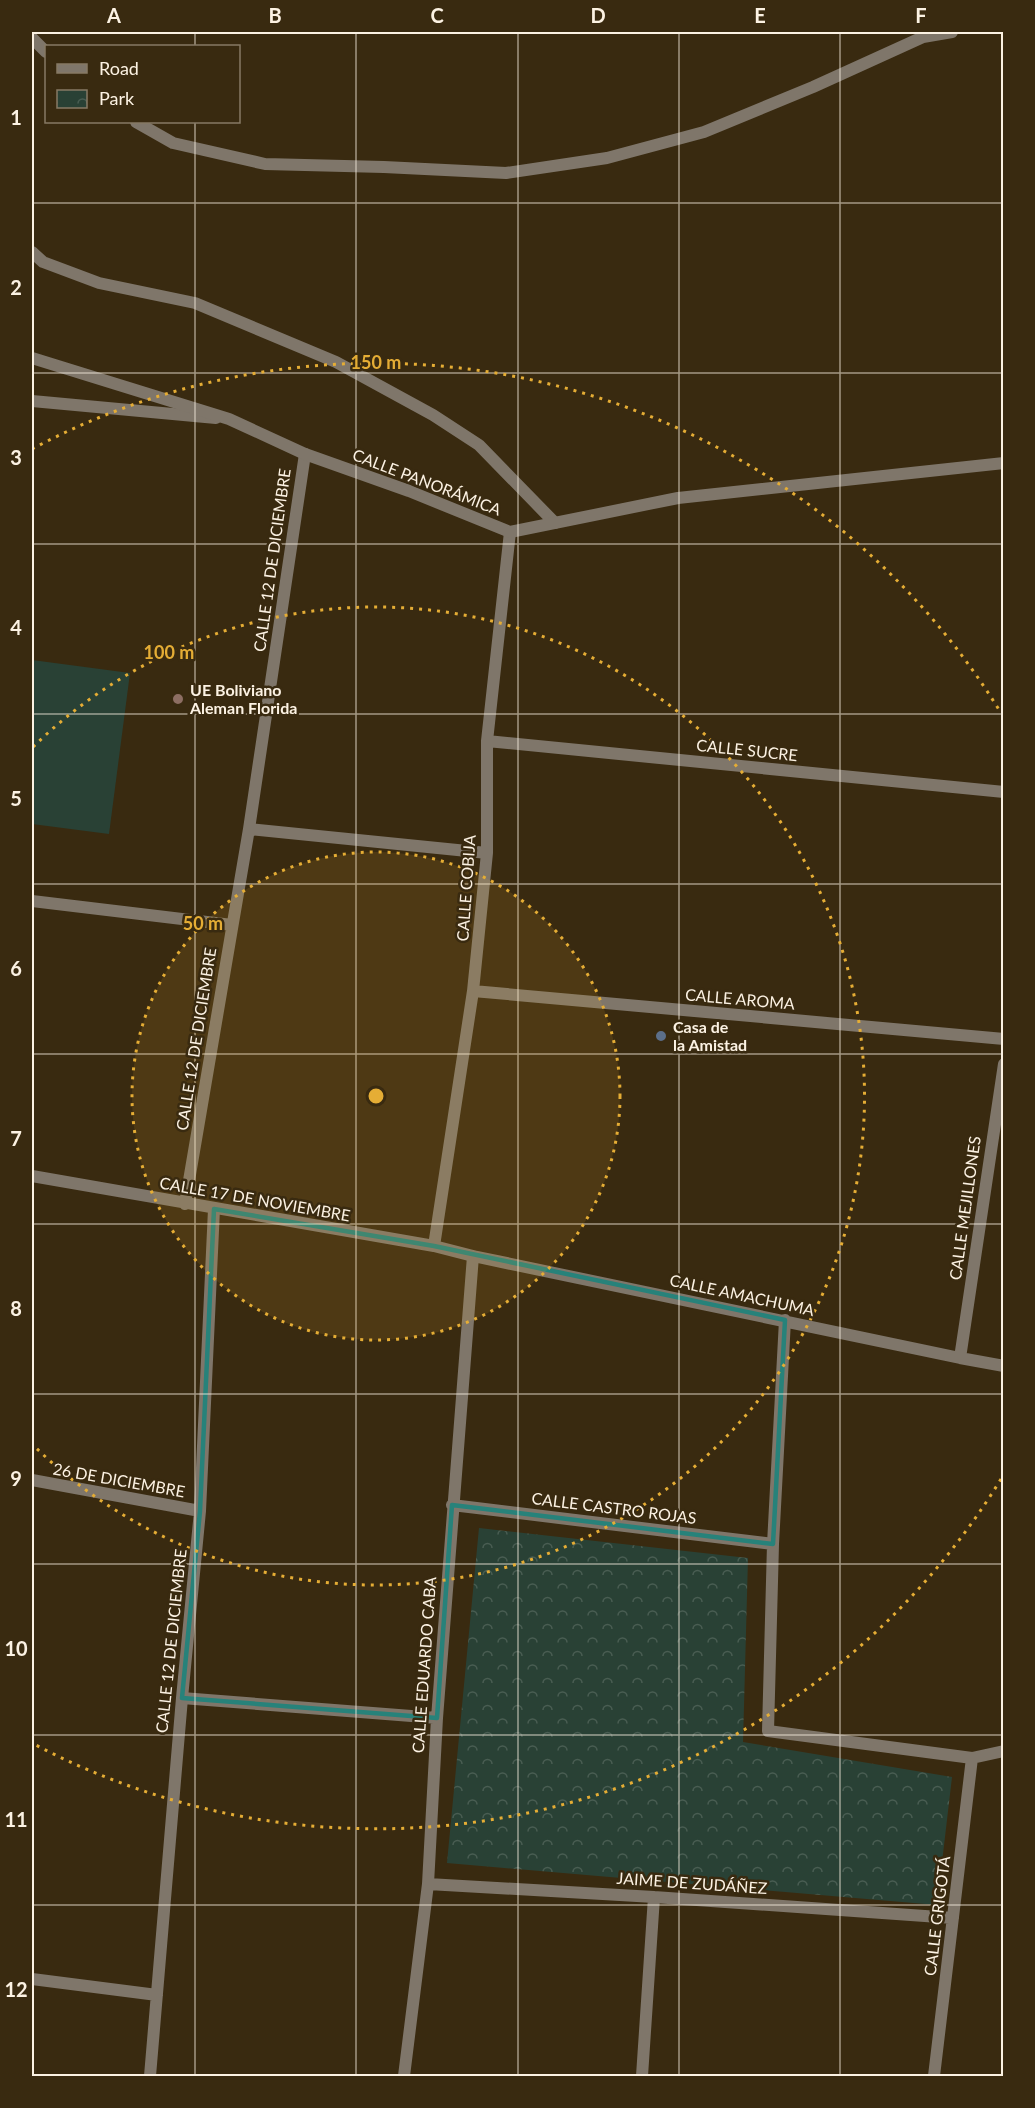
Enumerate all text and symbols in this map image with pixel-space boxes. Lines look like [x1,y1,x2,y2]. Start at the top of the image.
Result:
text: A [106,3,121,27]
text: B [268,3,282,27]
text: C [430,3,444,27]
text: D [590,3,606,27]
text: E [754,3,766,27]
text: F [915,3,927,27]
legend [45,45,240,123]
text: Road [99,57,139,79]
text: Park [99,87,135,109]
text: 1 [10,105,22,129]
text: 2 [10,275,22,299]
text: 150 m [351,351,401,373]
street label: CALLE PANORÁMICA [350,444,504,519]
text: 3 [10,445,22,469]
street label: CALLE 12 DE DICIEMBRE [249,467,294,653]
text: 4 [10,615,22,639]
text: 100 m [144,641,194,663]
place label: UE Boliviano Aleman Florida [189,680,297,717]
marker: UE Boliviano Aleman Florida [171,692,185,706]
street label: CALLE SUCRE [695,735,799,764]
text: 5 [10,786,22,810]
street label: CALLE COBIJA [452,834,479,942]
text: 50 m [183,912,223,934]
street label: CALLE 12 DE DICIEMBRE [172,946,219,1132]
text: 6 [10,956,22,980]
street label: CALLE AROMA [684,984,796,1013]
place label: Casa de la Amistad [673,1017,747,1054]
marker: Casa de la Amistad [654,1029,668,1043]
centre of rings [366,1086,386,1106]
text: 7 [10,1126,22,1150]
street label: CALLE MEJILLONES [945,1135,984,1281]
street label: CALLE 17 DE NOVIEMBRE [158,1172,352,1225]
street label: CALLE AMACHUMA [668,1270,816,1319]
text: 8 [10,1296,22,1320]
street label: 26 DE DICIEMBRE [52,1459,187,1500]
text: 9 [10,1466,22,1490]
street label: CALLE CASTRO ROJAS [531,1488,698,1527]
street label: CALLE 12 DE DICIEMBRE [151,1548,190,1734]
street label: CALLE EDUARDO CABA [408,1576,439,1754]
text: 10 [4,1636,28,1660]
text: 11 [4,1807,28,1831]
street label: CALLE GRIGOTÁ [920,1855,953,1977]
street label: JAIME DE ZUDÁÑEZ [616,1868,768,1897]
text: 12 [4,1977,28,2001]

